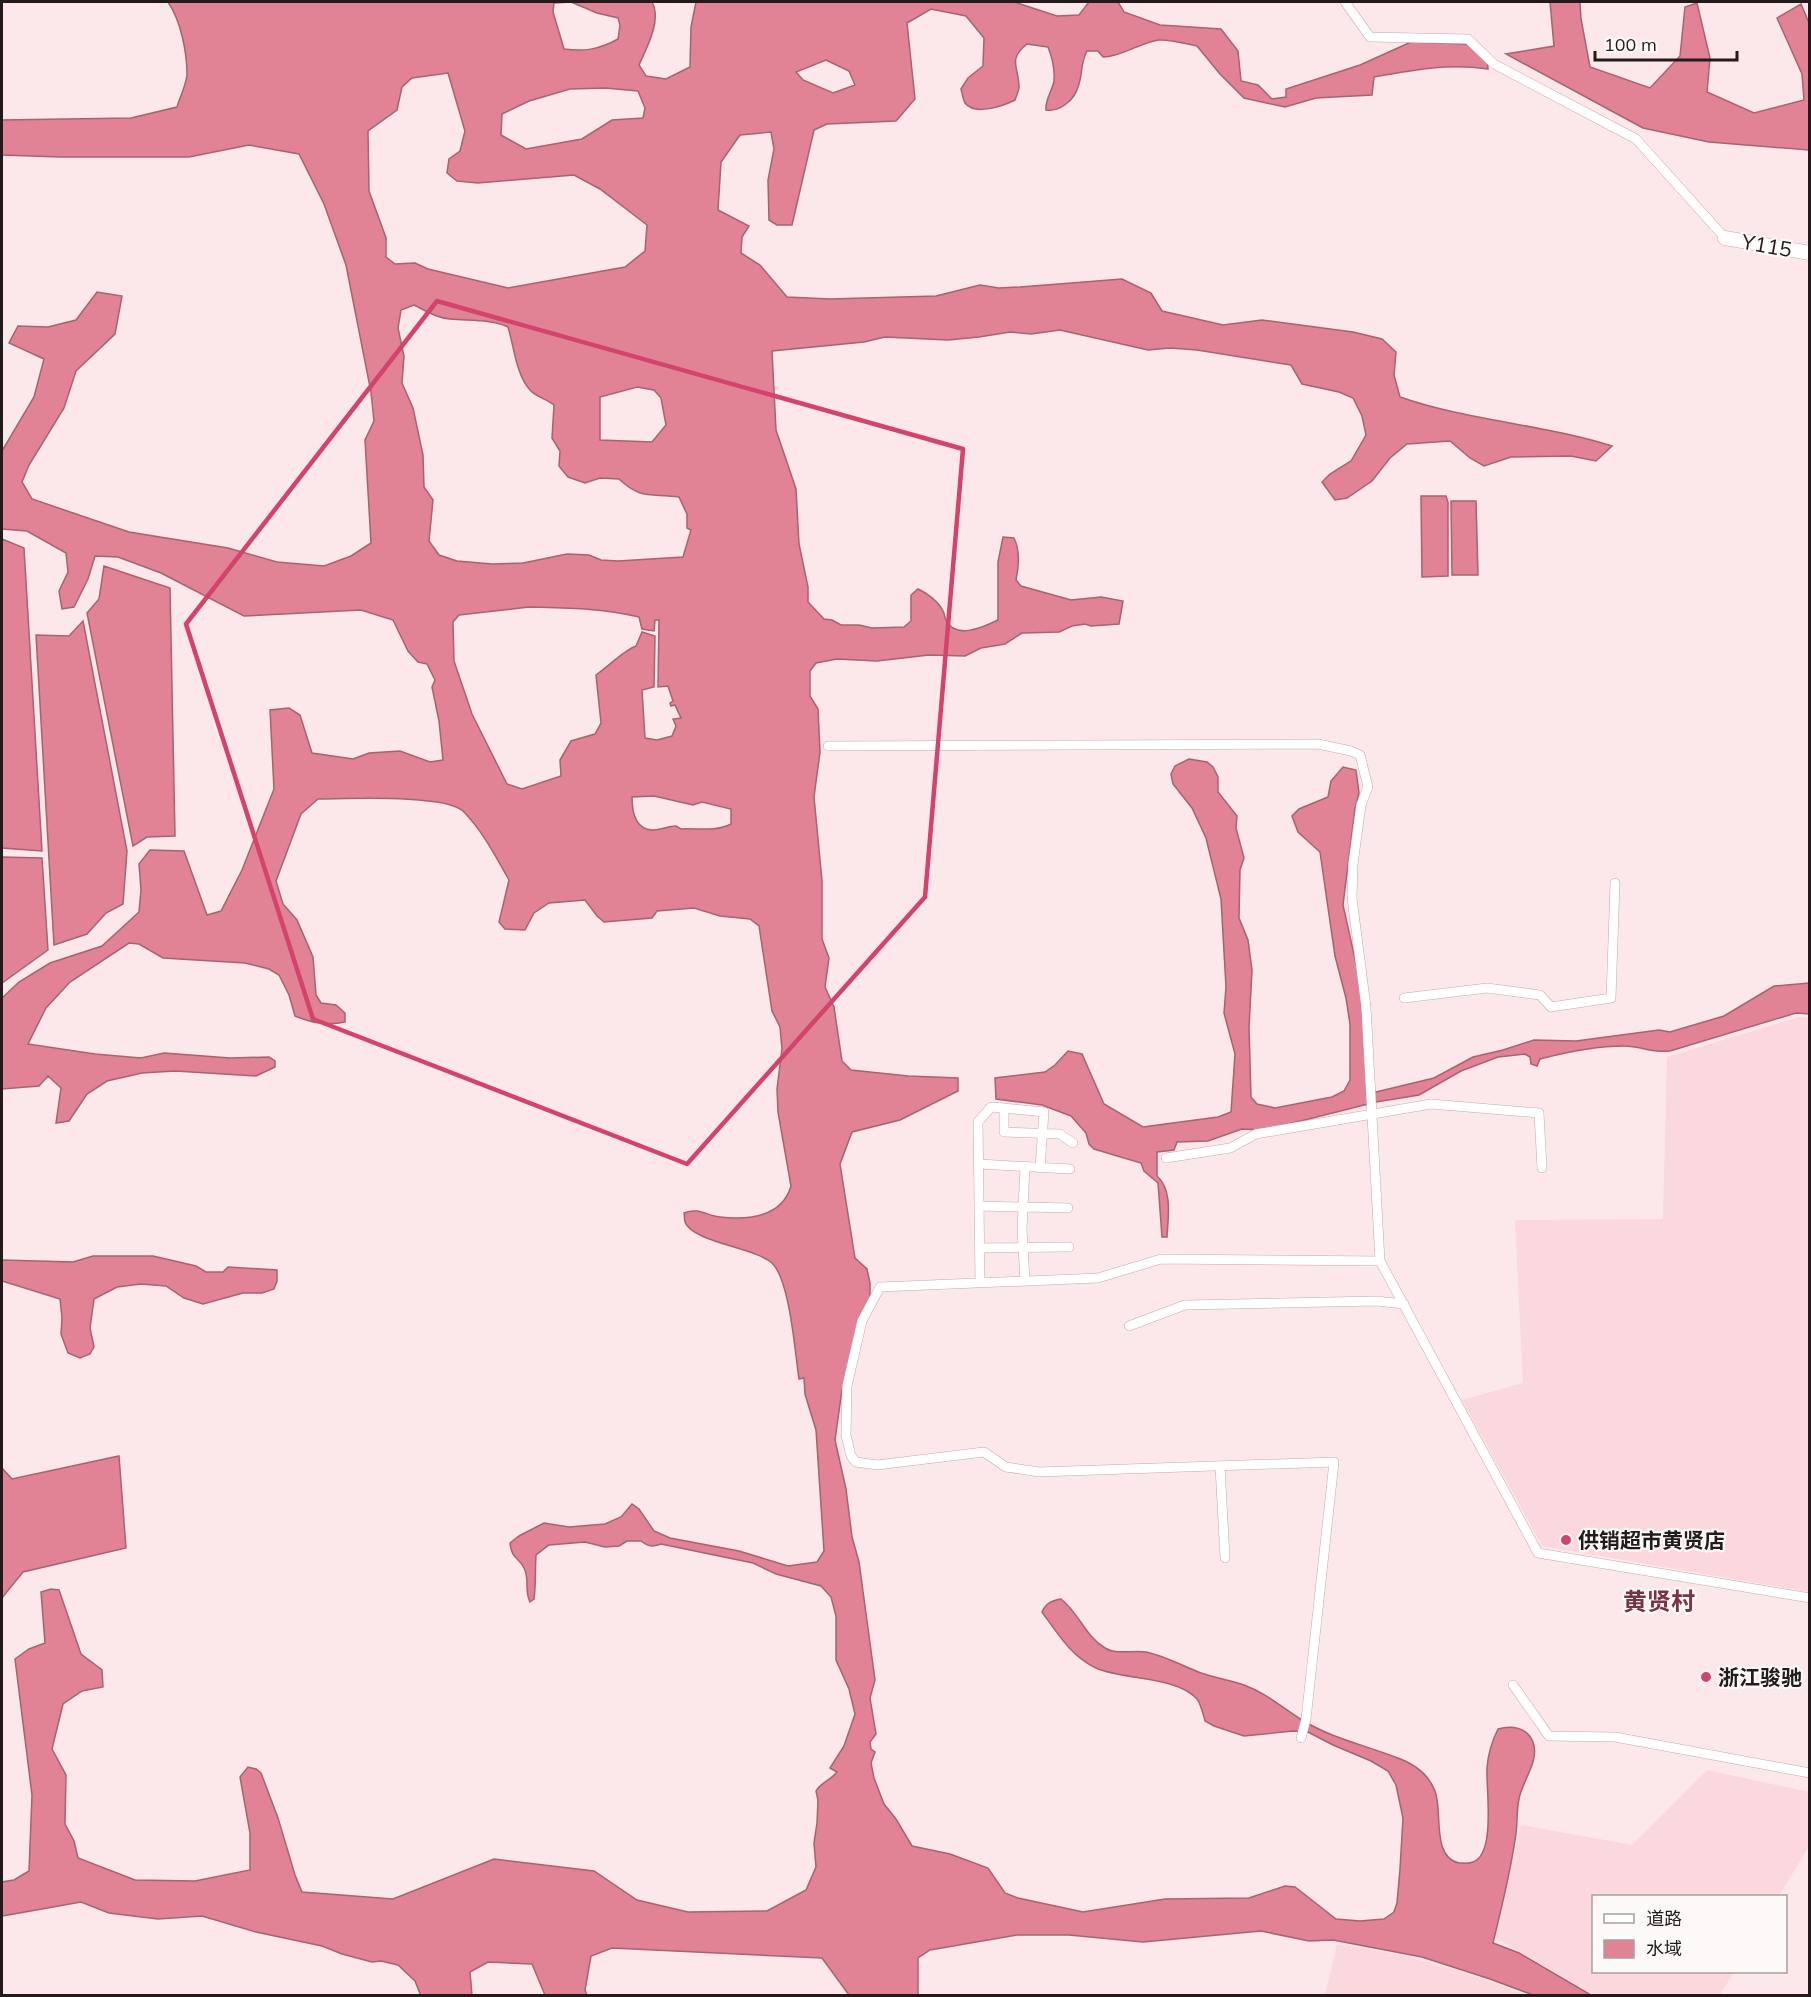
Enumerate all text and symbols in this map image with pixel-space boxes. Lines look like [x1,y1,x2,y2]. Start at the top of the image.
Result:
scale bar [1595,24,1738,62]
text: 100 m [1604,33,1657,56]
street label: Y115 [1739,228,1794,262]
place label: 供销超市黄贤店 [1578,1527,1725,1553]
marker: 供销超市黄贤店 [1559,1533,1573,1547]
district label: 黄贤村 [1623,1586,1695,1616]
place label: 浙江骏驰 [1718,1664,1802,1690]
marker: 浙江骏驰 [1699,1670,1713,1684]
legend [1592,1895,1787,1973]
text: 道路 [1646,1907,1682,1930]
text: 水域 [1646,1937,1682,1960]

